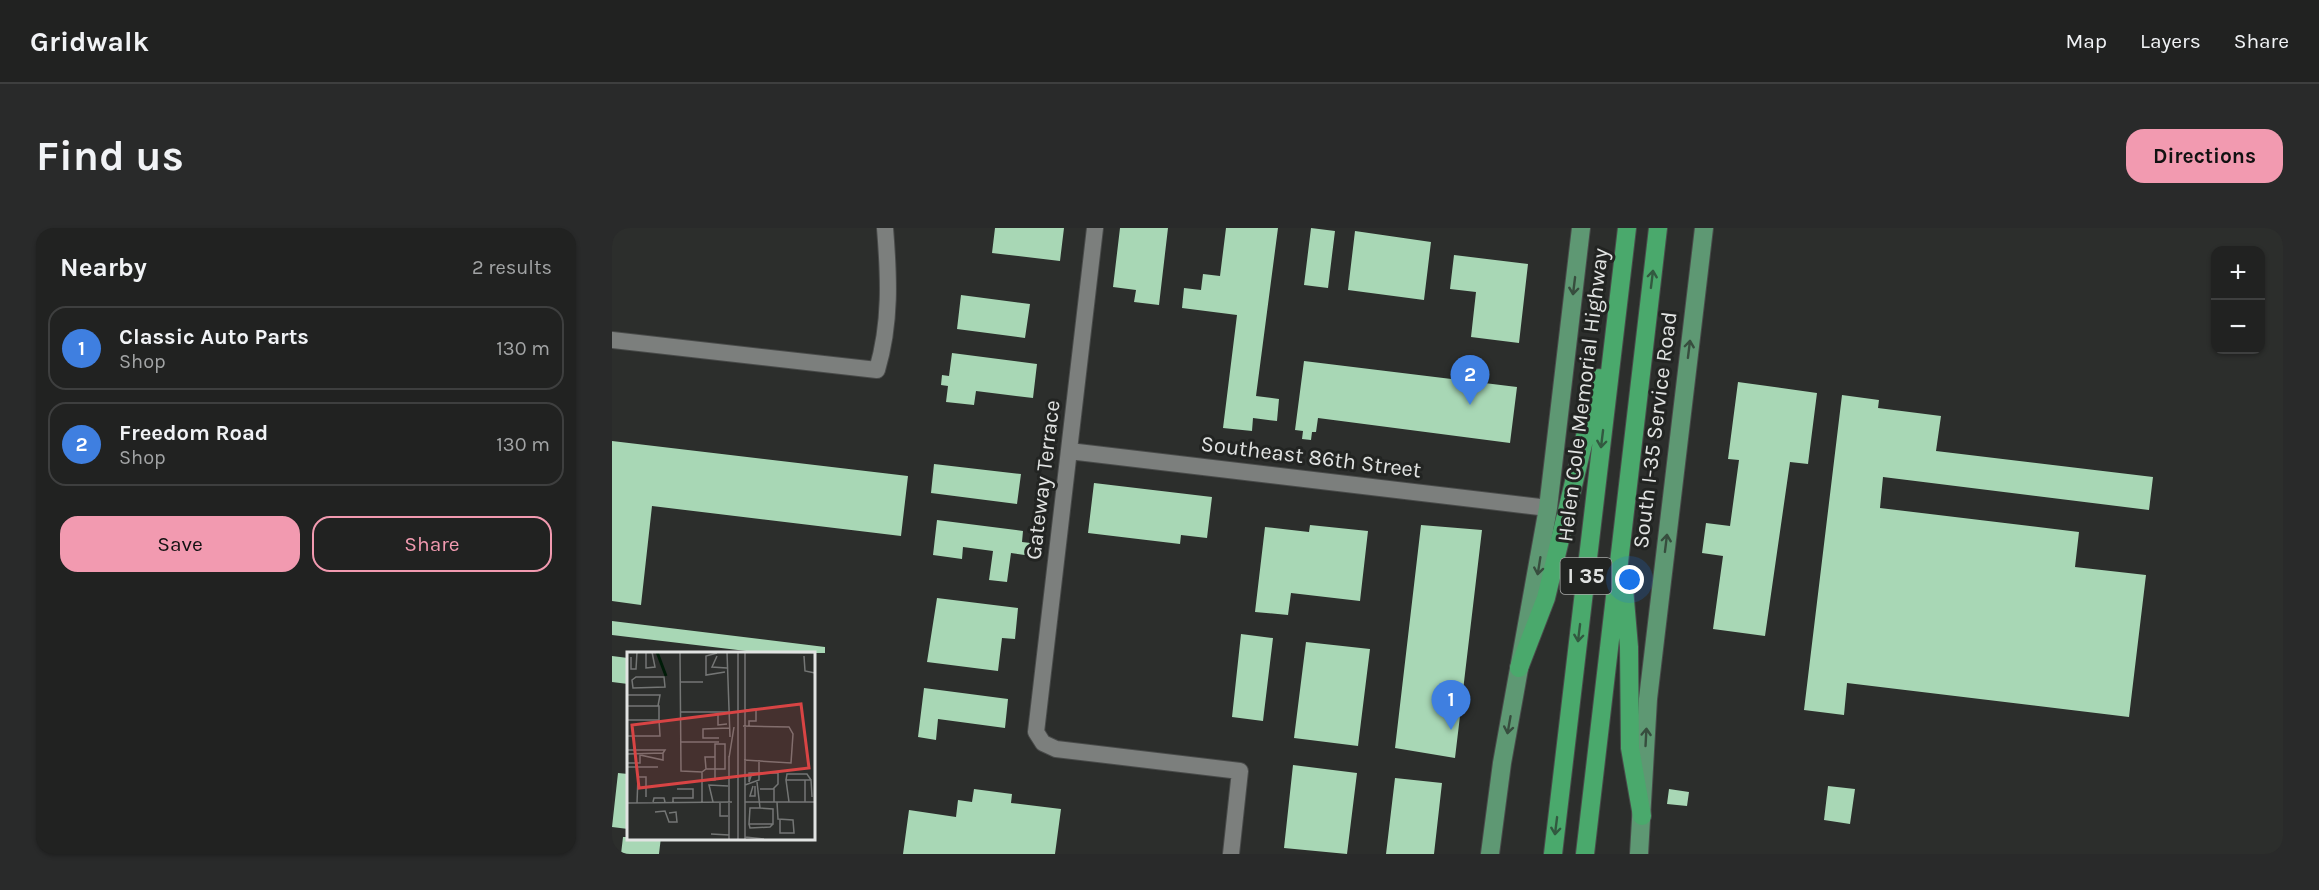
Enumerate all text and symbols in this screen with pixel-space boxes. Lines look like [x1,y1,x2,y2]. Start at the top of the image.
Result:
text: Gridwalk [30,25,149,58]
text: Map [2065,29,2107,53]
text: Layers [2140,29,2201,53]
text: Share [2234,29,2289,53]
button: Directions [2126,129,2283,183]
text: Find us [36,131,184,181]
map controls [2211,246,2265,354]
button: + [2211,246,2265,300]
street label: Helen Cole Memorial Highway [1552,247,1614,543]
text: Nearby [60,252,147,283]
text: 2 results [472,256,552,279]
one-way arrow [1647,270,1658,289]
one-way arrow [1568,276,1579,295]
button: − [2211,300,2265,354]
street label: South I-35 Service Road [1628,310,1682,550]
text: Classic Auto Parts [119,324,309,350]
text: 1 [78,337,85,360]
text: 130 m [496,337,550,360]
one-way arrow [1684,340,1695,360]
text: Shop [119,350,166,373]
pin: 2 [1450,356,1490,405]
street label: Gateway Terrace [1020,399,1066,561]
text: Freedom Road [119,420,268,446]
one-way arrow [1596,429,1607,449]
street label: Southeast 86th Street [1199,431,1423,483]
text: 2 [75,433,88,456]
text: 130 m [496,433,550,456]
text: Shop [119,446,166,469]
button: Save [60,516,300,572]
button: Share [312,516,552,572]
one-way arrow [1661,534,1672,553]
one-way arrow [1533,555,1544,575]
road number: I 35 [1560,558,1612,594]
your location [1615,565,1644,594]
one-way arrow [1573,622,1584,642]
inset map [627,652,814,839]
pin: 1 [1432,680,1470,730]
one-way arrow [1503,715,1514,735]
one-way arrow [1640,727,1651,747]
one-way arrow [1550,816,1561,836]

